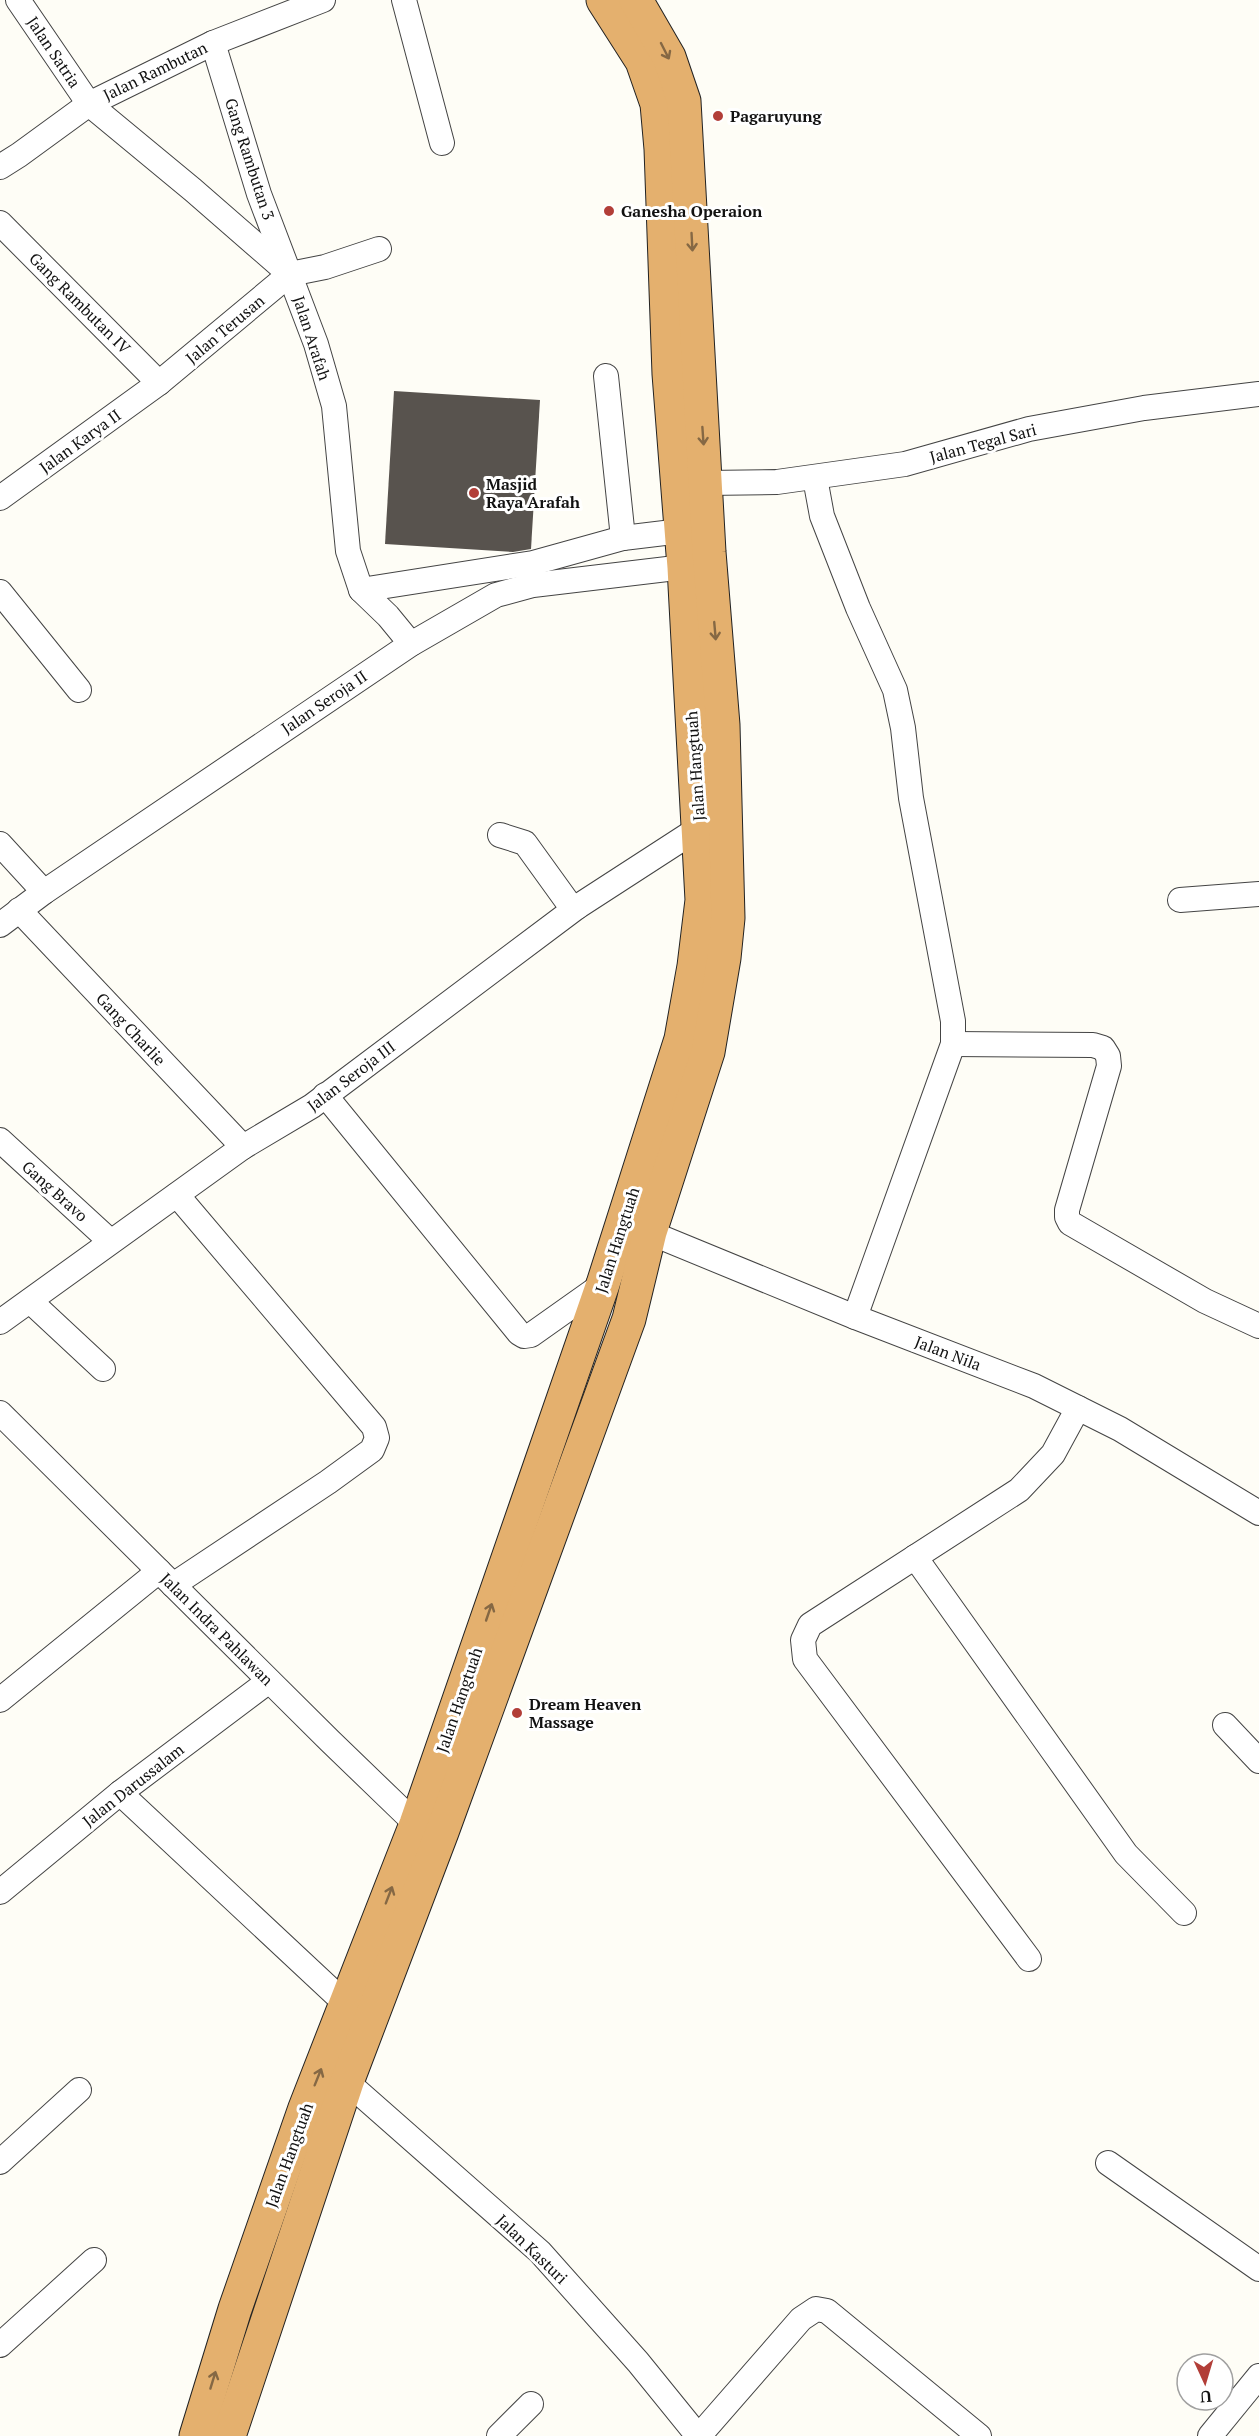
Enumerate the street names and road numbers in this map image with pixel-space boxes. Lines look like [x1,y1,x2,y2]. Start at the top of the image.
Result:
street label: Jalan Satria [22,12,86,92]
street label: Jalan Rambutan [99,36,211,106]
street label: Gang Rambutan 3 [220,95,280,223]
street label: Gang Rambutan IV [25,248,135,358]
street label: Jalan Terusan [181,289,269,368]
street label: Jalan Arafah [288,293,336,384]
street label: Jalan Karya II [35,404,125,478]
street label: Jalan Tegal Sari [927,418,1039,468]
street label: Jalan Seroja II [277,665,371,739]
street label: Jalan Hangtuah [680,710,710,822]
street label: Gang Charlie [91,988,171,1070]
street label: Jalan Seroja III [302,1036,400,1116]
street label: Gang Bravo [17,1156,93,1227]
street label: Jalan Hangtuah [590,1184,645,1296]
street label: Jalan Nila [912,1330,984,1376]
street label: Jalan Indra Pahlawan [156,1568,279,1691]
street label: Jalan Hangtuah [431,1644,488,1756]
street label: Jalan Darussalam [78,1738,188,1832]
street label: Jalan Hangtuah [260,2099,318,2210]
street label: Jalan Kasturi [492,2209,573,2289]

